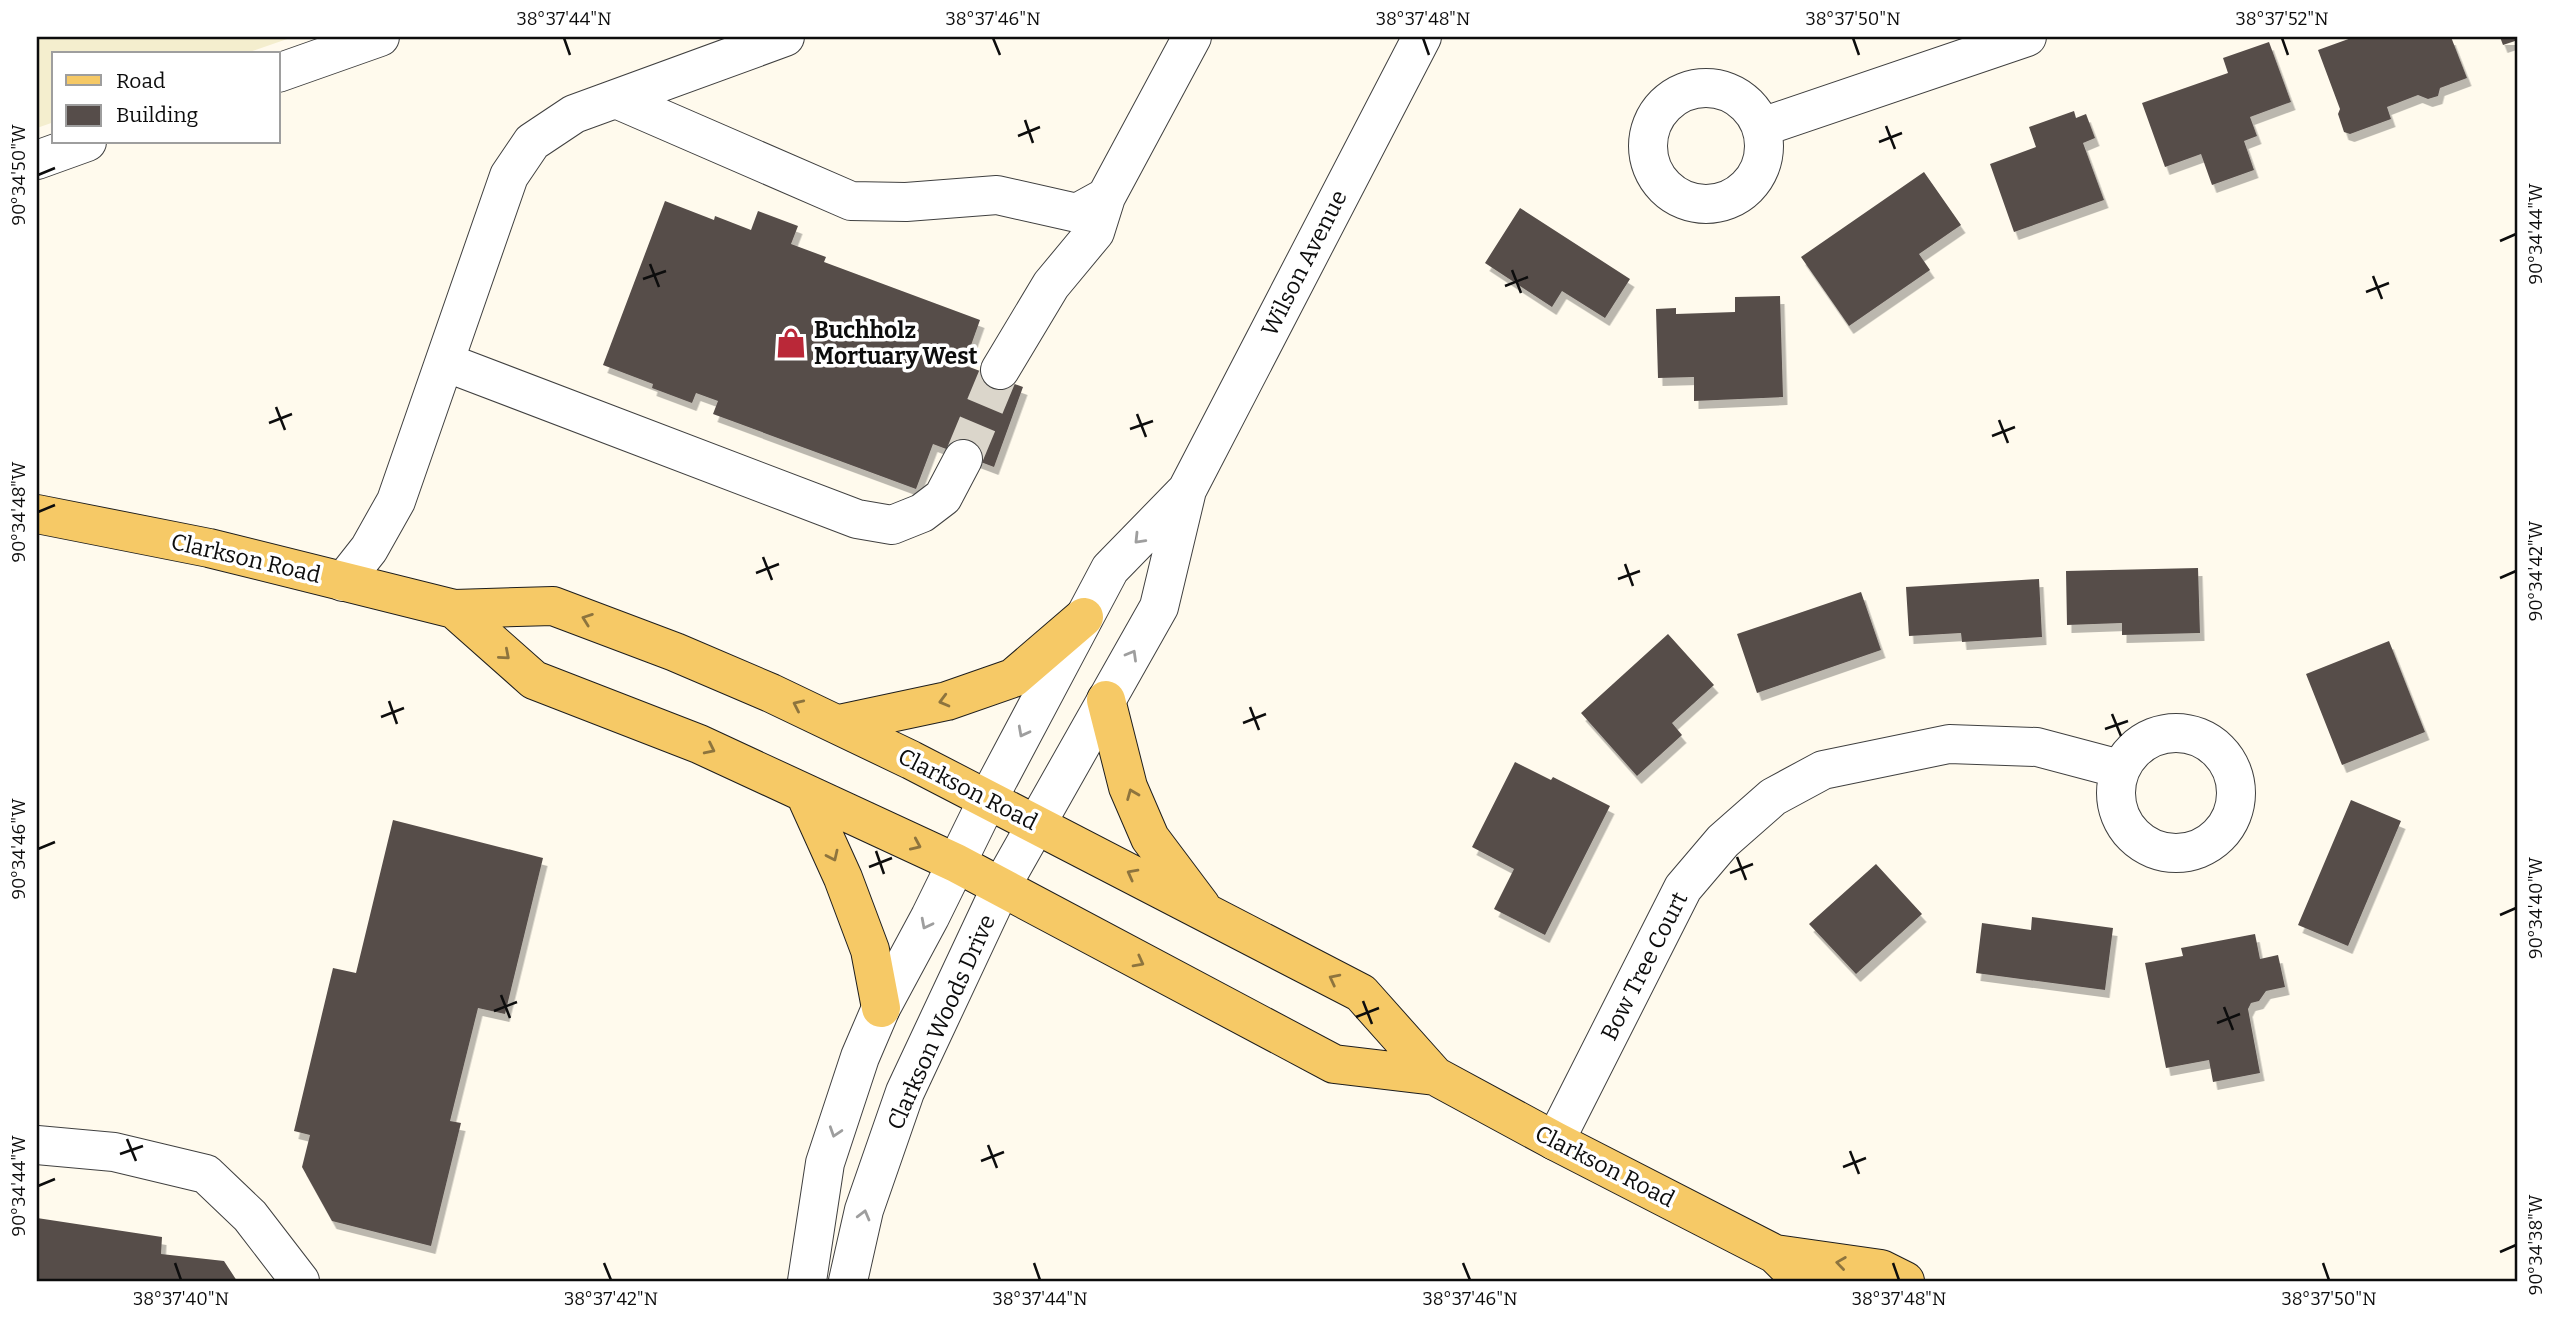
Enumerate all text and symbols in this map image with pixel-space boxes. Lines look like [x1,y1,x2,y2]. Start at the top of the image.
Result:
text: 38°37'44"N [517,8,611,30]
text: 38°37'46"N [946,8,1040,30]
text: 38°37'48"N [1376,8,1470,30]
text: 38°37'50"N [1806,8,1900,30]
text: 38°37'52"N [2236,8,2328,30]
legend [52,52,280,144]
text: Road [116,68,165,94]
text: Building [116,102,199,128]
text: 90°34'50"W [8,124,30,226]
text: 90°34'44"W [2525,183,2547,285]
street label: Wilson Avenue [1255,185,1353,341]
place label: Buchholz Mortuary West [814,316,978,370]
shop icon: Buchholz Mortuary West [774,326,808,360]
text: 90°34'48"W [8,461,30,562]
text: 90°34'42"W [2525,520,2547,621]
street label: Clarkson Road [168,527,324,589]
one-way arrow [1135,530,1148,543]
one-way arrow [582,613,594,627]
one-way arrow [497,646,510,659]
one-way arrow [1124,650,1137,663]
one-way arrow [938,693,950,707]
one-way arrow [793,700,805,714]
one-way arrow [1018,725,1031,737]
one-way arrow [703,741,715,755]
street label: Clarkson Road [894,742,1043,836]
one-way arrow [1126,789,1140,801]
text: 90°34'46"W [8,798,30,900]
one-way arrow [909,837,921,851]
one-way arrow [825,849,839,861]
text: 90°34'40"W [2525,856,2547,959]
one-way arrow [1127,869,1139,882]
street label: Bow Tree Court [1595,887,1693,1045]
street label: Clarkson Woods Drive [881,910,1001,1134]
one-way arrow [920,917,934,929]
one-way arrow [1132,953,1144,967]
one-way arrow [1329,974,1341,988]
street label: Clarkson Road [1531,1119,1680,1213]
one-way arrow [829,1125,843,1138]
text: 90°34'44"W [8,1135,30,1237]
text: 90°34'38"W [2525,1194,2547,1295]
one-way arrow [856,1209,870,1221]
one-way arrow [1835,1256,1847,1271]
text: 38°37'40"N [133,1288,229,1310]
text: 38°37'42"N [564,1288,658,1310]
text: 38°37'44"N [993,1288,1087,1310]
text: 38°37'46"N [1423,1288,1517,1310]
text: 38°37'48"N [1852,1288,1946,1310]
text: 38°37'50"N [2282,1288,2376,1310]

